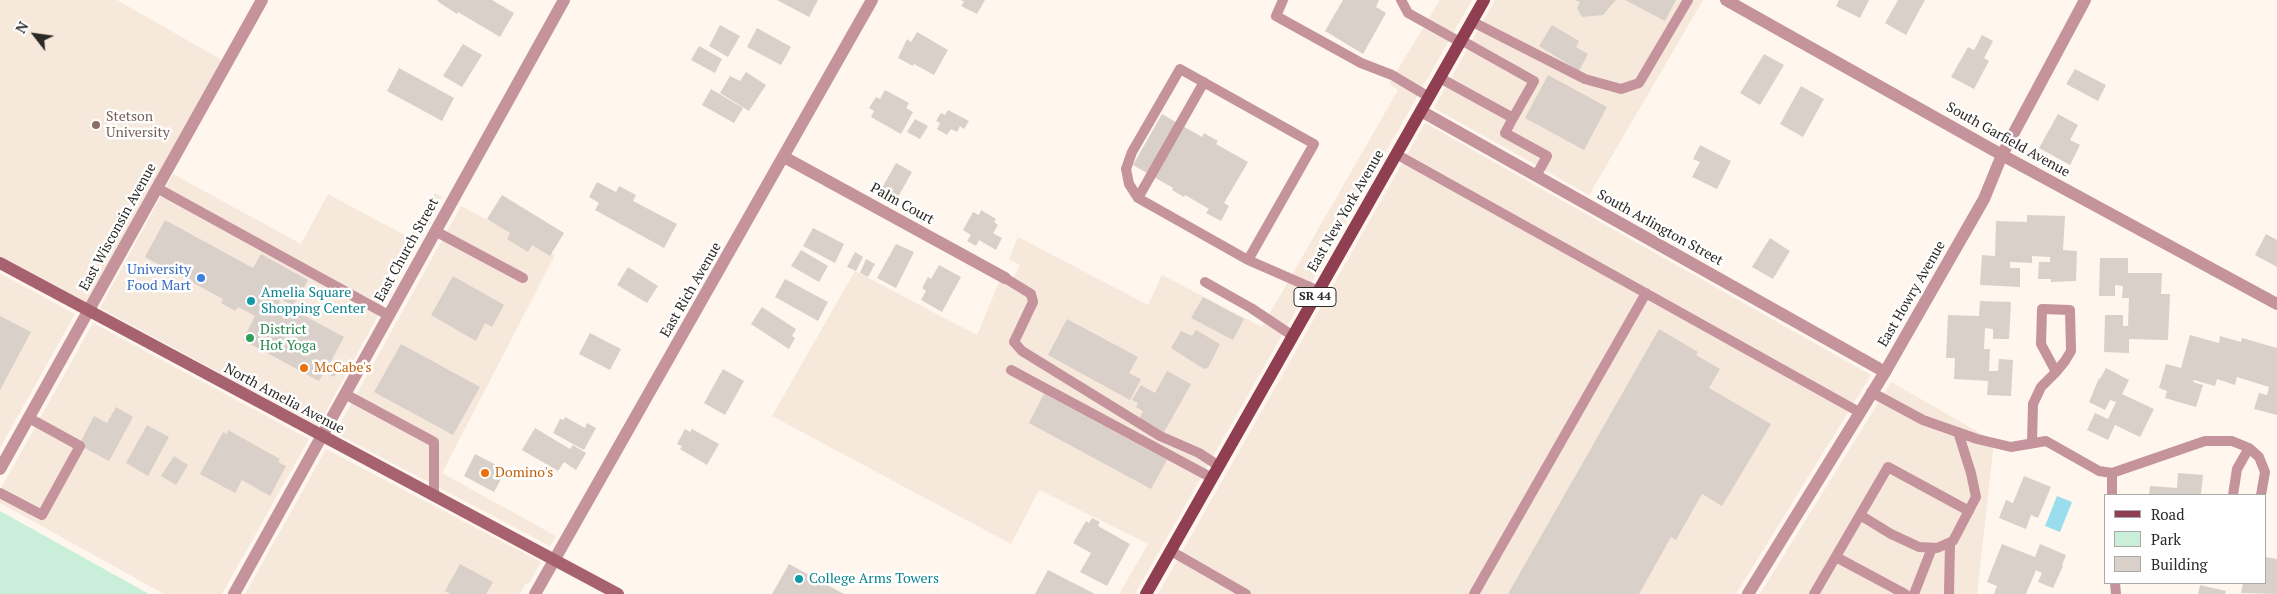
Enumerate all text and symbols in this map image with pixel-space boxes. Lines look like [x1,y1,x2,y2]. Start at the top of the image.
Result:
north arrow [10,10,60,60]
text: N [11,18,32,37]
street label: South Garfield Avenue [1943,99,2073,181]
place label: Stetson University [106,109,170,142]
marker: Stetson University [90,119,102,131]
street label: East New York Avenue [1304,147,1388,275]
street label: East Wisconsin Avenue [76,160,160,294]
street label: Palm Court [867,180,937,228]
street label: South Arlington Street [1594,186,1726,270]
street label: East Church Street [372,195,442,305]
street label: East Howry Avenue [1875,238,1949,350]
street label: East Rich Avenue [657,239,725,341]
place label: University Food Mart [127,262,191,294]
marker: University Food Mart [195,272,207,284]
place label: Amelia Square Shopping Center [261,285,365,318]
road number: SR 44 [1294,288,1336,306]
marker: Amelia Square Shopping Center [245,295,257,307]
place label: District Hot Yoga [260,322,316,354]
marker: District Hot Yoga [244,332,256,344]
street label: North Amelia Avenue [221,360,347,438]
place label: McCabe's [314,360,372,376]
marker: McCabe's [298,362,310,374]
place label: Domino's [495,465,553,481]
marker: Domino's [479,467,491,479]
legend [2104,494,2267,584]
text: Road [2151,504,2184,524]
text: Park [2151,529,2181,549]
text: Building [2151,554,2208,574]
place label: College Arms Towers [809,571,939,587]
marker: College Arms Towers [793,573,805,585]

